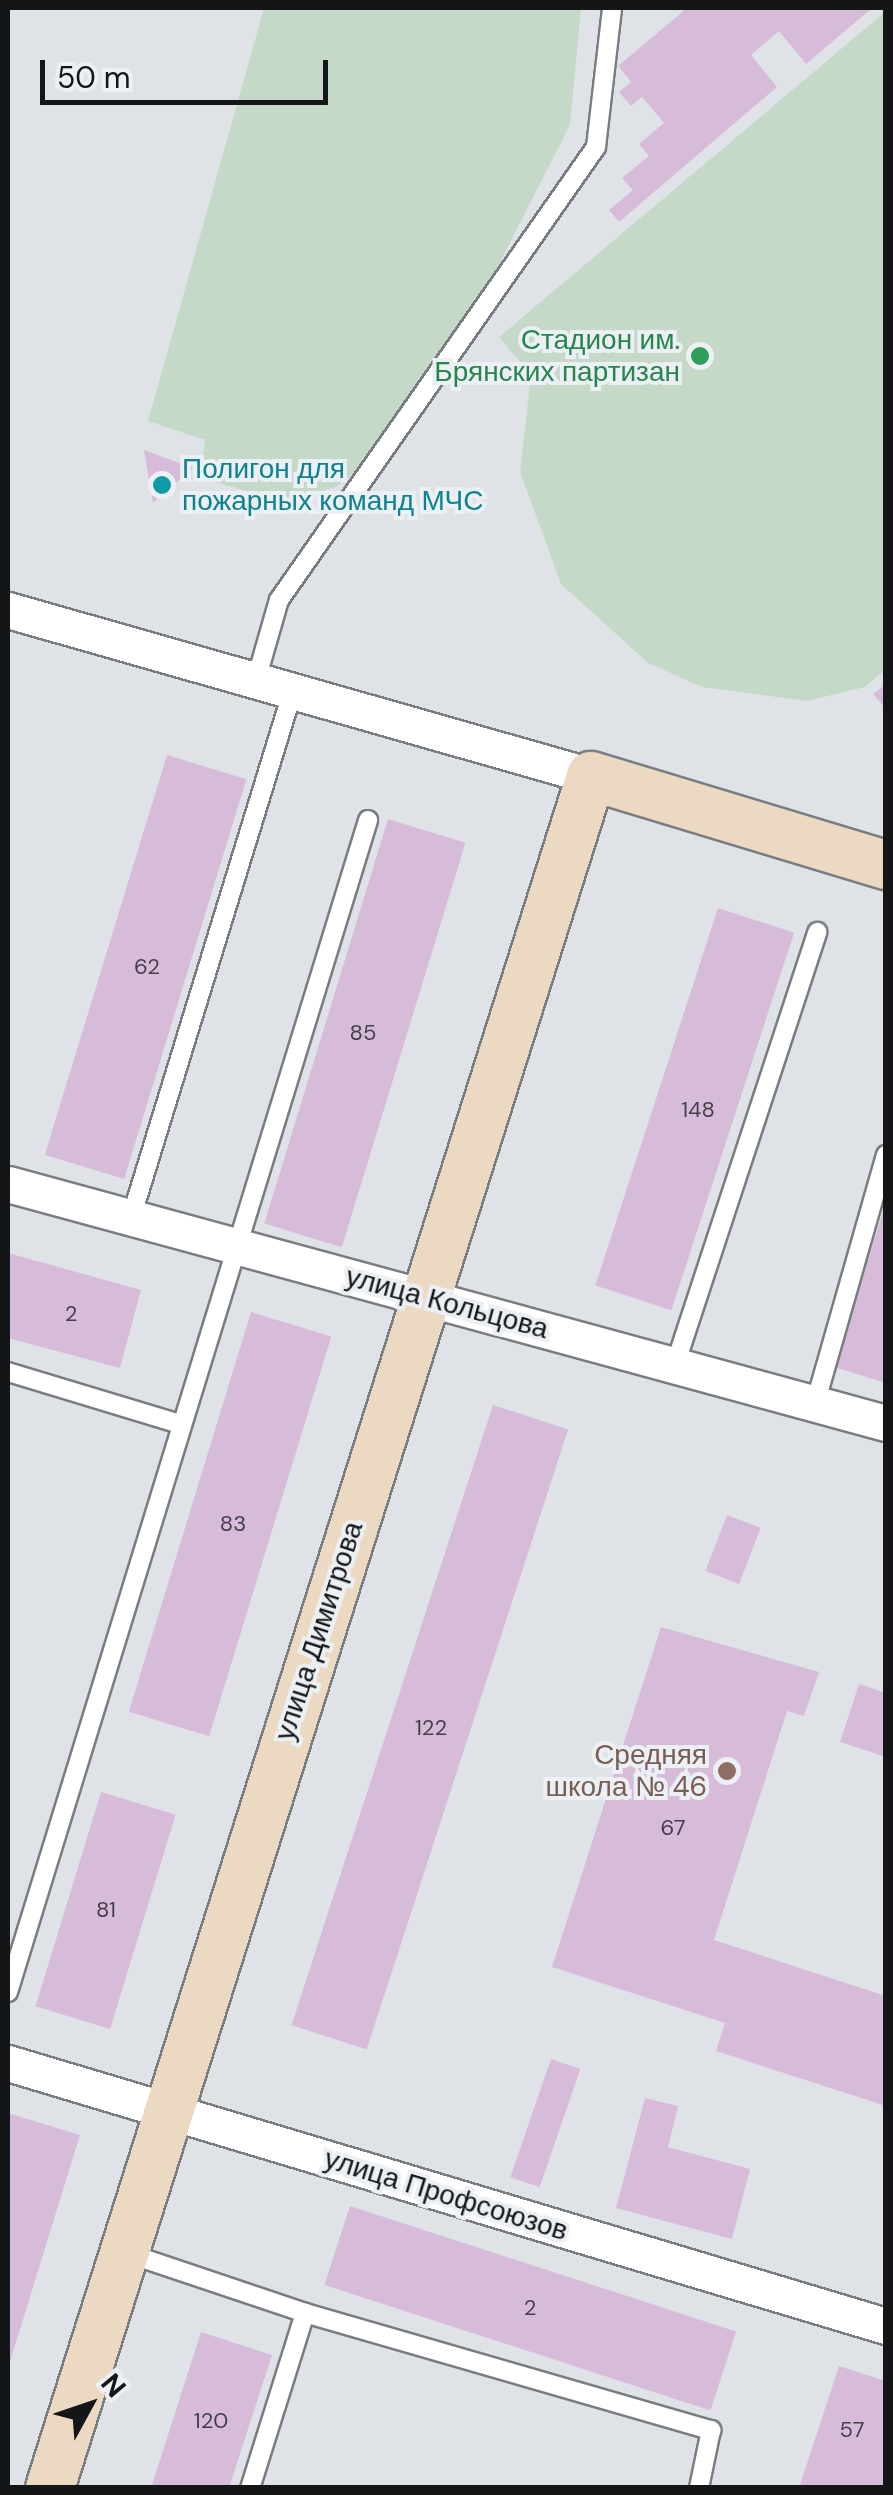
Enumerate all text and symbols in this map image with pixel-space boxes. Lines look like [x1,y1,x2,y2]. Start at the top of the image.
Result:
scale bar [45,40,332,102]
text: 50 m [57,58,131,97]
place label: Стадион им. Брянских партизан [434,323,680,389]
marker: Стадион им. Брянских партизан [689,345,711,367]
place label: Полигон для пожарных команд МЧС [182,452,483,518]
marker: Полигон для пожарных команд МЧС [151,474,173,496]
house number: 62 [134,954,160,980]
house number: 85 [350,1020,376,1046]
house number: 148 [681,1097,715,1123]
street label: улица Кольцова [342,1260,552,1346]
house number: 2 [65,1301,77,1327]
house number: 83 [220,1511,246,1537]
street label: улица Димитрова [268,1517,370,1745]
house number: 122 [415,1715,447,1741]
place label: Средняя школа № 46 [546,1738,707,1804]
marker: Средняя школа № 46 [716,1760,738,1782]
house number: 67 [661,1815,685,1841]
house number: 81 [96,1897,116,1923]
street label: улица Профсоюзов [320,2142,572,2248]
house number: 2 [524,2295,536,2321]
north arrow [40,2355,140,2455]
text: N [93,2366,134,2405]
house number: 120 [194,2408,228,2434]
house number: 57 [840,2417,864,2443]

